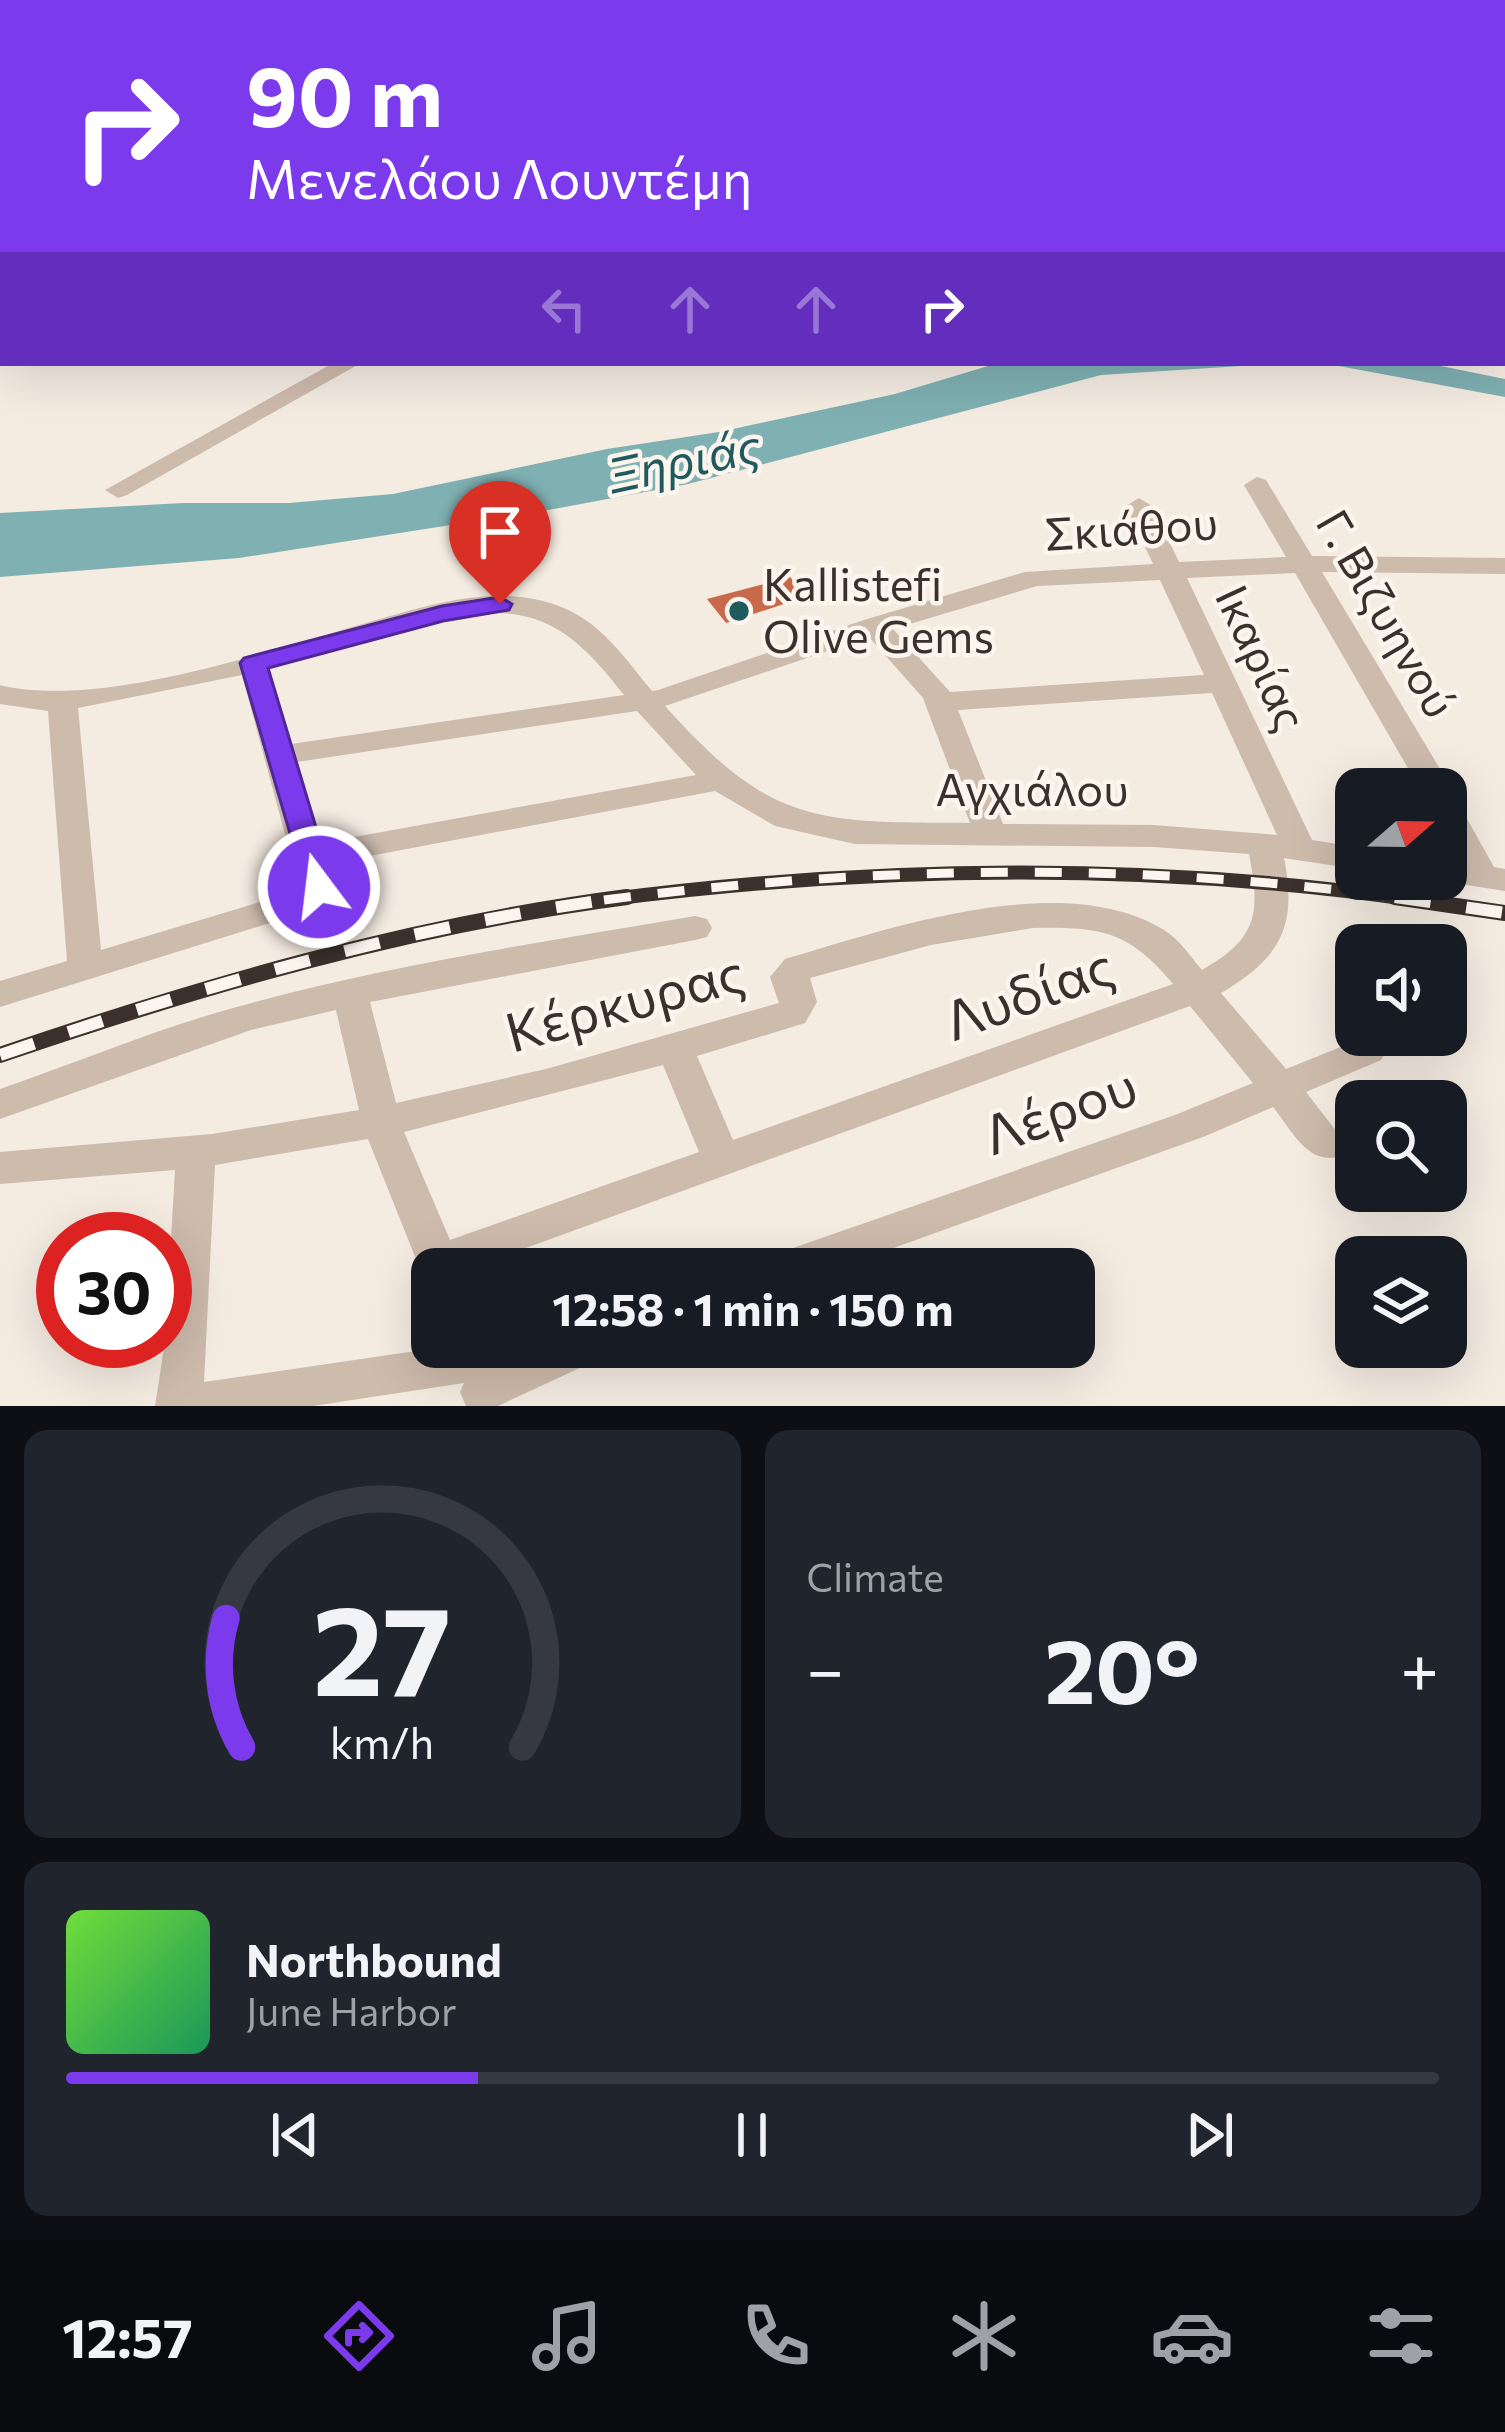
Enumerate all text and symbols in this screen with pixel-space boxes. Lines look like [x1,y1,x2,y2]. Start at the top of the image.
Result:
text: 90 m [246,42,443,144]
icon: right [48,48,204,204]
text: Μενελάου Λουντέμη [246,144,752,210]
icon: left [531,276,597,342]
icon: ahead [657,276,723,342]
icon: ahead [783,276,849,342]
icon: right [909,276,975,342]
water label: Ξηριάς [601,414,765,504]
pin [449,481,551,604]
street label: Σκιάθου [1042,493,1219,560]
icon: arrive [467,499,533,565]
street label: Γ. Βιζυηνού [1307,499,1470,726]
place label: Kallistefi Olive Gems [763,555,994,662]
street label: Ικαρίας [1206,576,1321,738]
marker: Kallistefi Olive Gems [726,598,752,624]
street label: Αγχιάλου [936,760,1128,815]
north arrow [1335,768,1467,900]
map controls [1335,768,1467,1368]
position arrow [256,824,382,950]
button: sound [1335,924,1467,1056]
street label: Λυδίας [934,930,1122,1052]
street label: Κέρκυρας [498,937,751,1064]
street label: Λέρου [973,1050,1145,1166]
button: search [1335,1080,1467,1212]
speed limit sign: 30 [36,1212,192,1368]
button: layers [1335,1236,1467,1368]
text: 12:58 · 1 min · 150 m [552,1280,954,1335]
text: Climate [807,1552,944,1600]
text: 27 [313,1569,452,1722]
text: 20° [1044,1612,1200,1723]
text: − [807,1627,844,1708]
text: + [1400,1627,1439,1708]
text: km/h [330,1715,434,1768]
text: Northbound [246,1931,502,1986]
text: June Harbor [246,1986,457,2034]
icon: previous [262,2102,328,2168]
icon: pause [719,2102,785,2168]
icon: next [1177,2102,1243,2168]
icon: directions [317,2294,401,2378]
icon: music [525,2294,609,2378]
icon: phone [734,2294,818,2378]
icon: climate [942,2294,1026,2378]
icon: car [1150,2294,1234,2378]
icon: filters [1359,2294,1443,2378]
text: 12:57 [62,2303,193,2369]

